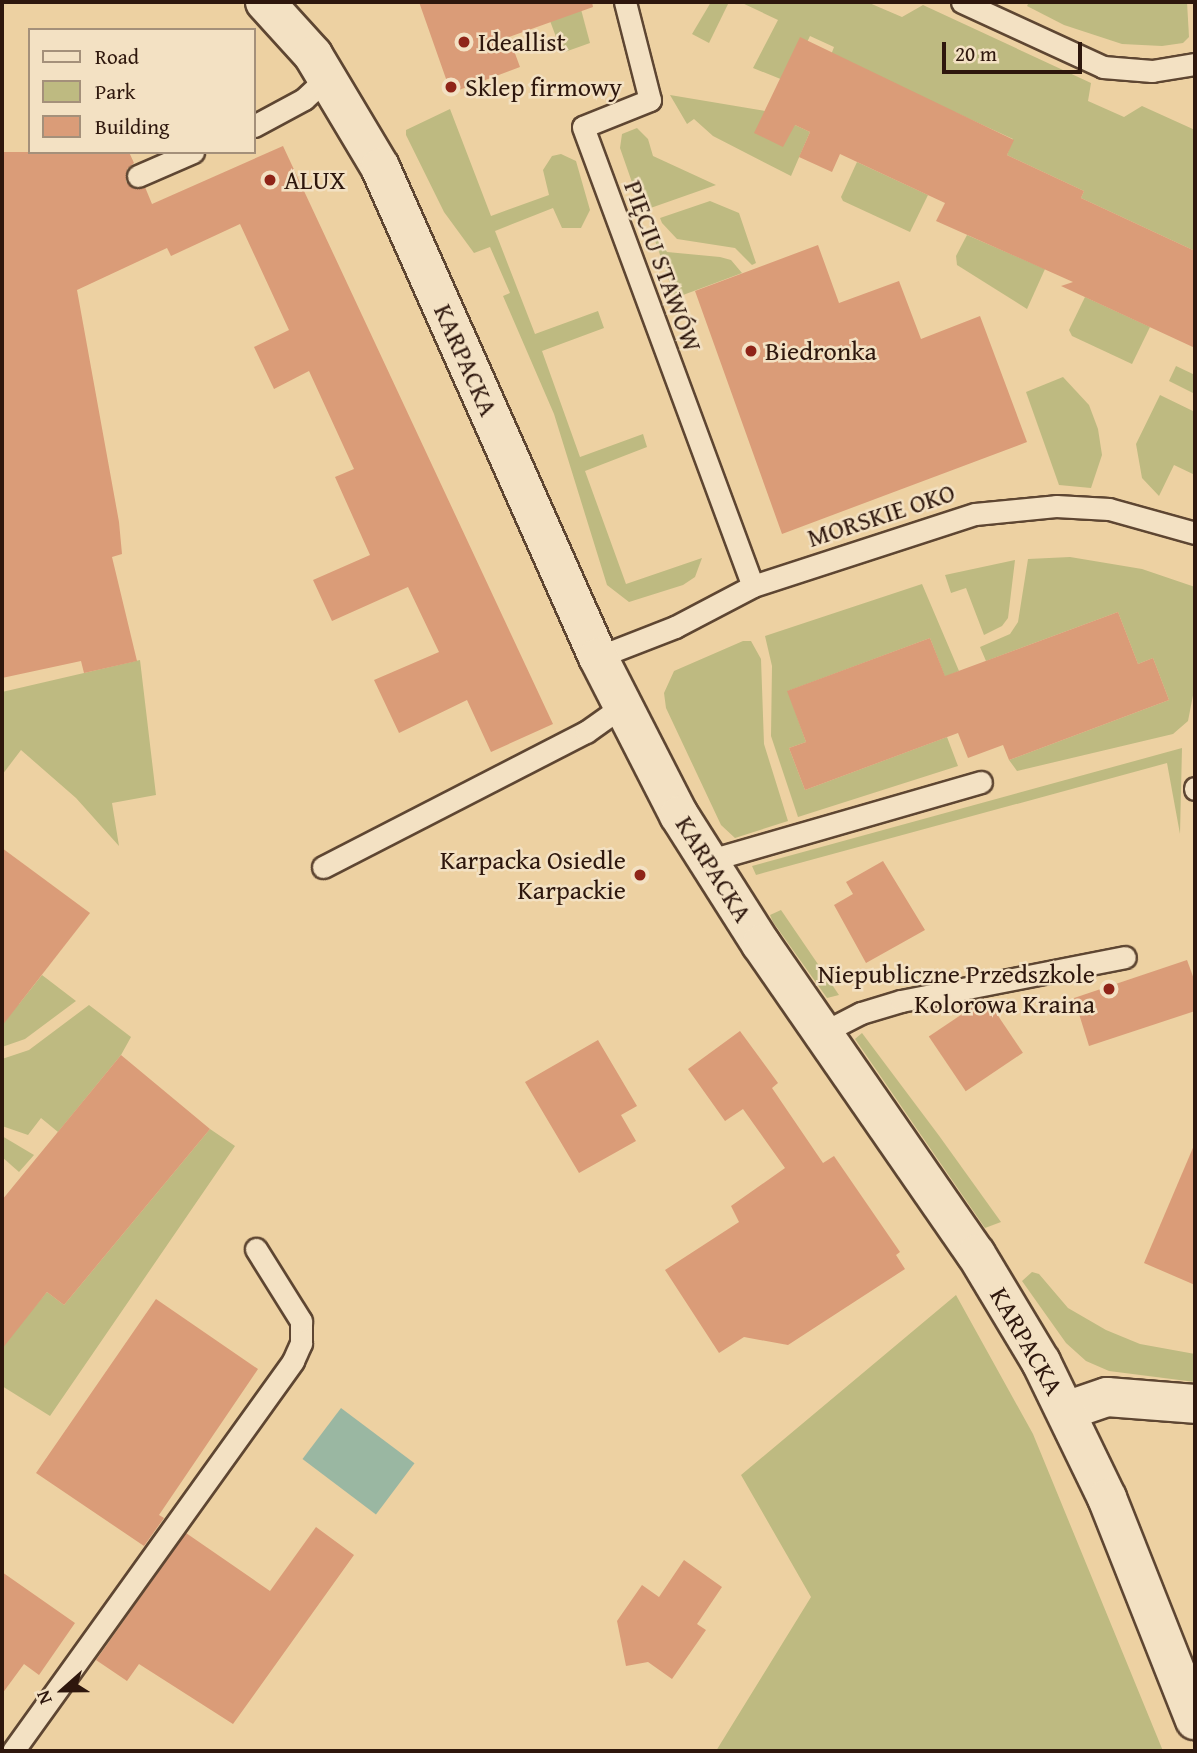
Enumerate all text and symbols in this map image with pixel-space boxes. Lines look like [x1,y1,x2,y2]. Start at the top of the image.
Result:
place label: Ideallist [478,26,566,58]
legend [28,28,256,154]
scale bar [945,28,1085,72]
marker: Ideallist [456,34,472,50]
text: 20 m [955,38,997,69]
text: Road [95,41,139,72]
place label: Sklep firmowy [465,71,622,103]
text: Park [95,76,136,107]
marker: Sklep firmowy [443,79,459,95]
text: Building [95,111,169,142]
place label: ALUX [284,164,346,196]
marker: ALUX [262,172,278,188]
street label: PIĘCIU STAWÓW [618,176,708,356]
street label: KARPACKA [428,299,504,421]
place label: Biedronka [765,335,877,367]
marker: Biedronka [743,343,759,359]
street label: MORSKIE OKO [803,476,959,554]
street label: KARPACKA [669,810,759,928]
place label: Karpacka Osiedle Karpackie [440,844,626,906]
marker: Karpacka Osiedle Karpackie [632,867,648,883]
place label: Niepubliczne Przedszkole Kolorowa Kraina [818,958,1095,1020]
marker: Niepubliczne Przedszkole Kolorowa Kraina [1101,981,1117,997]
street label: KARPACKA [984,1282,1070,1400]
north arrow [28,1655,98,1725]
text: N [28,1687,59,1708]

